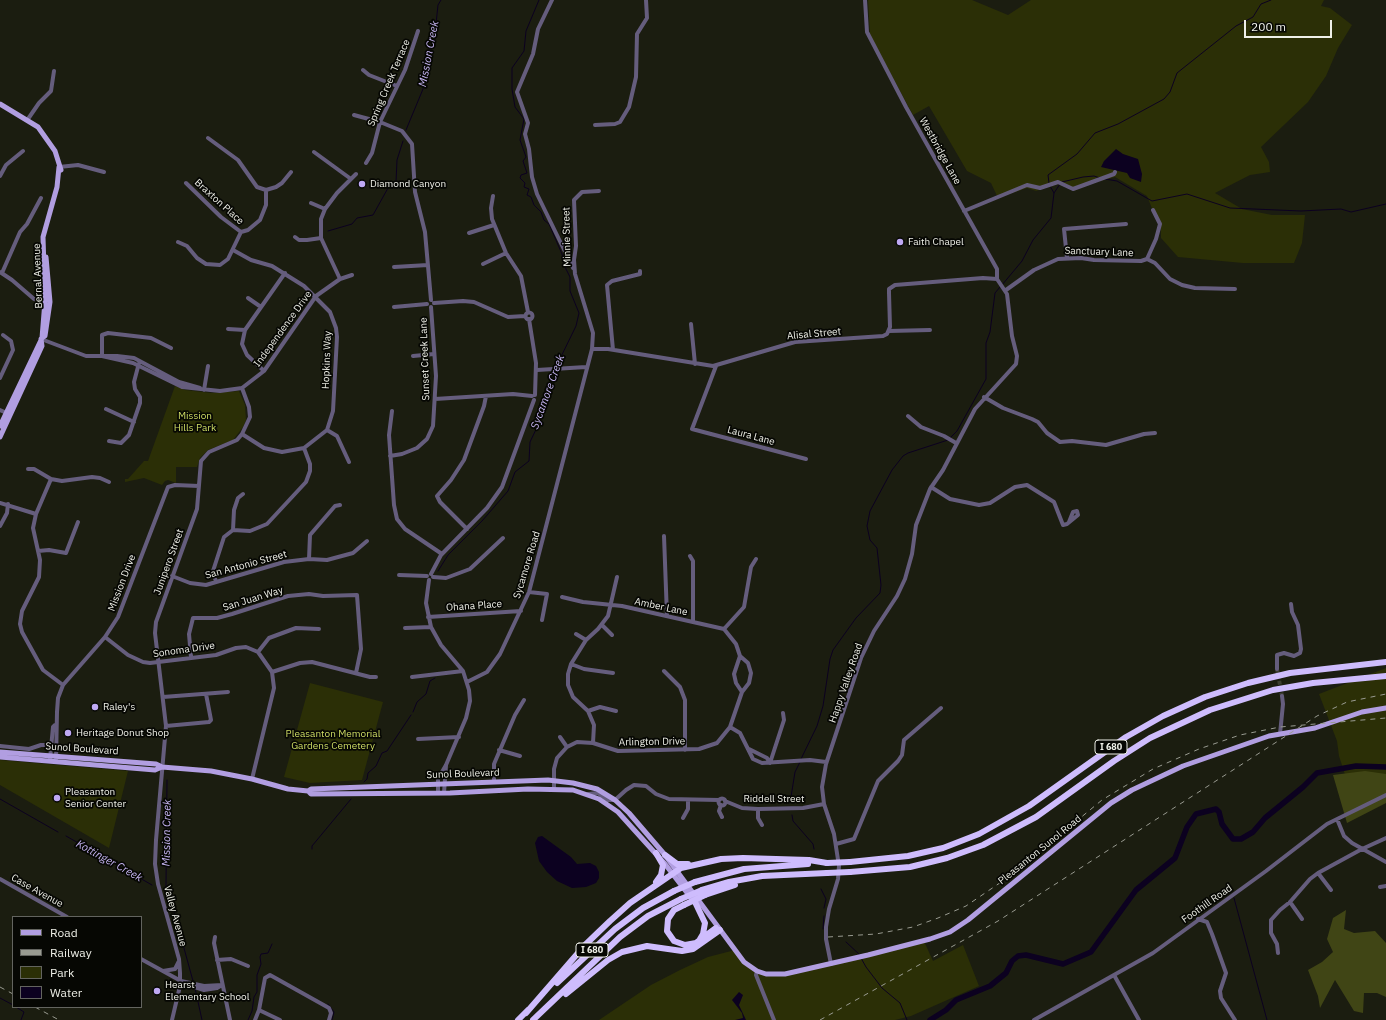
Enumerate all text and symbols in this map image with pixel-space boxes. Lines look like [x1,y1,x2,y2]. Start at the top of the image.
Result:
scale bar [1246,12,1334,38]
text: 200 m [1251,19,1286,34]
water label: Mission Creek [416,20,442,88]
street label: Spring Creek Terrace [365,38,413,128]
street label: Westbridge Lane [917,115,963,187]
street label: Braxton Place [192,177,246,227]
place label: Diamond Canyon [370,178,446,190]
marker: Diamond Canyon [357,179,367,189]
street label: Minnie Street [560,207,574,267]
place label: Faith Chapel [908,236,964,248]
marker: Faith Chapel [895,237,905,247]
street label: Bernal Avenue [31,243,45,309]
street label: Sanctuary Lane [1064,245,1134,259]
street label: Independence Drive [251,289,315,369]
street label: Sunset Creek Lane [418,317,432,401]
street label: Alisal Street [786,326,842,342]
street label: Hopkins Way [320,331,334,389]
water label: Sycamore Creek [528,353,568,431]
park label: Mission Hills Park [174,410,216,434]
street label: Laura Lane [726,424,776,448]
street label: Junipero Street [152,527,186,597]
street label: Sycamore Road [511,530,543,600]
street label: San Antonio Street [204,548,288,582]
street label: Mission Drive [106,553,138,613]
street label: San Juan Way [221,584,285,614]
street label: Amber Lane [633,596,689,618]
street label: Ohana Place [446,598,502,614]
street label: Sonoma Drive [152,640,216,660]
street label: Happy Valley Road [827,642,865,724]
place label: Raley's [103,701,135,713]
marker: Raley's [90,702,100,712]
place label: Heritage Donut Shop [76,727,169,739]
marker: Heritage Donut Shop [63,728,73,738]
park label: Pleasanton Memorial Gardens Cemetery [286,728,380,752]
street label: Arlington Drive [619,735,685,749]
street label: Sunol Boulevard [45,740,119,758]
road number: I 680 [1095,740,1127,754]
street label: Sunol Boulevard [426,767,500,781]
place label: Pleasanton Senior Center [65,786,126,810]
marker: Pleasanton Senior Center [52,793,62,803]
street label: Riddell Street [743,793,805,805]
water label: Mission Creek [160,799,174,867]
street label: Pleasanton Sunol Road [996,813,1084,887]
water label: Kottinger Creek [74,837,144,885]
street label: Case Avenue [9,872,65,910]
street label: Foothill Road [1179,882,1235,926]
street label: Valley Avenue [161,884,189,948]
legend [12,916,142,1008]
text: Road [50,925,78,940]
road number: I 680 [576,943,608,957]
text: Railway [50,945,92,960]
text: Park [50,965,74,980]
place label: Hearst Elementary School [165,979,249,1002]
text: Water [50,985,82,1000]
marker: Hearst Elementary School [152,986,162,996]

